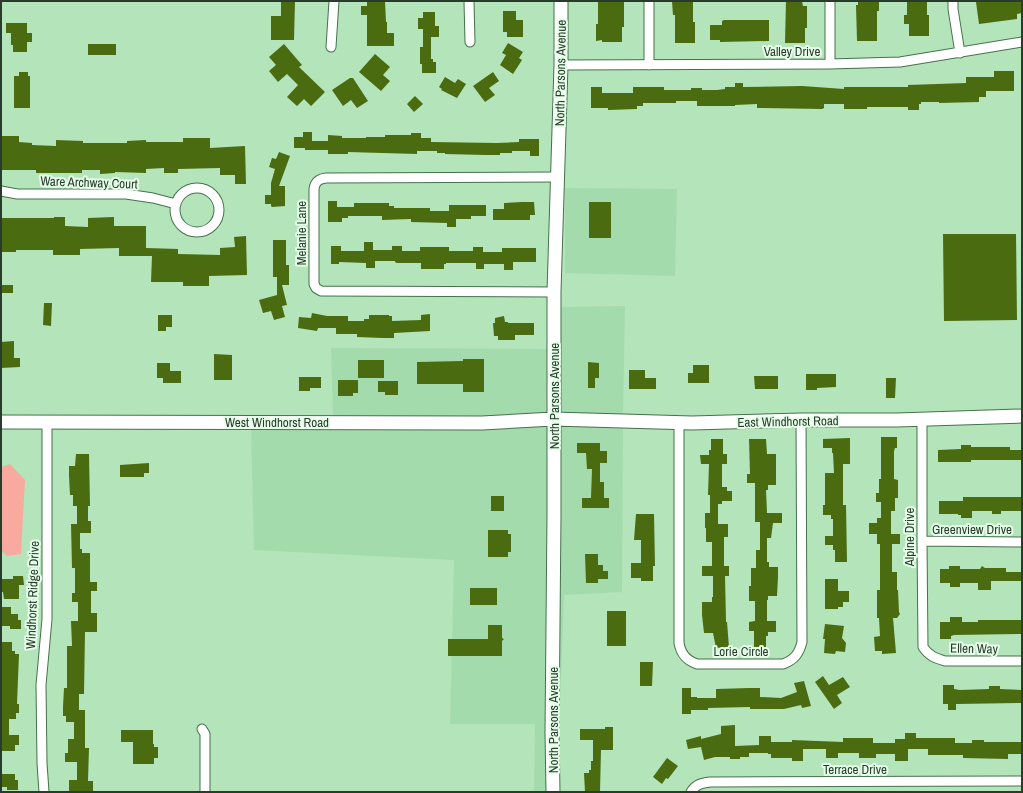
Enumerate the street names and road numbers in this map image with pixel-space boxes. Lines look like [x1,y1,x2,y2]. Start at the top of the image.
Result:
street label: North Parsons Avenue [551,20,570,126]
street label: Valley Drive [764,43,820,60]
street label: Ware Archway Court [40,172,138,193]
street label: Melanie Lane [293,201,310,265]
street label: North Parsons Avenue [546,343,563,449]
street label: East Windhorst Road [737,412,839,431]
street label: West Windhorst Road [225,414,329,431]
street label: Alpine Drive [901,508,918,567]
street label: Greenview Drive [932,521,1012,538]
street label: Windhorst Ridge Drive [22,540,43,649]
street label: Ellen Way [950,640,999,657]
street label: Lorie Circle [713,643,769,660]
street label: North Parsons Avenue [545,667,562,773]
street label: Terrace Drive [823,761,887,778]

